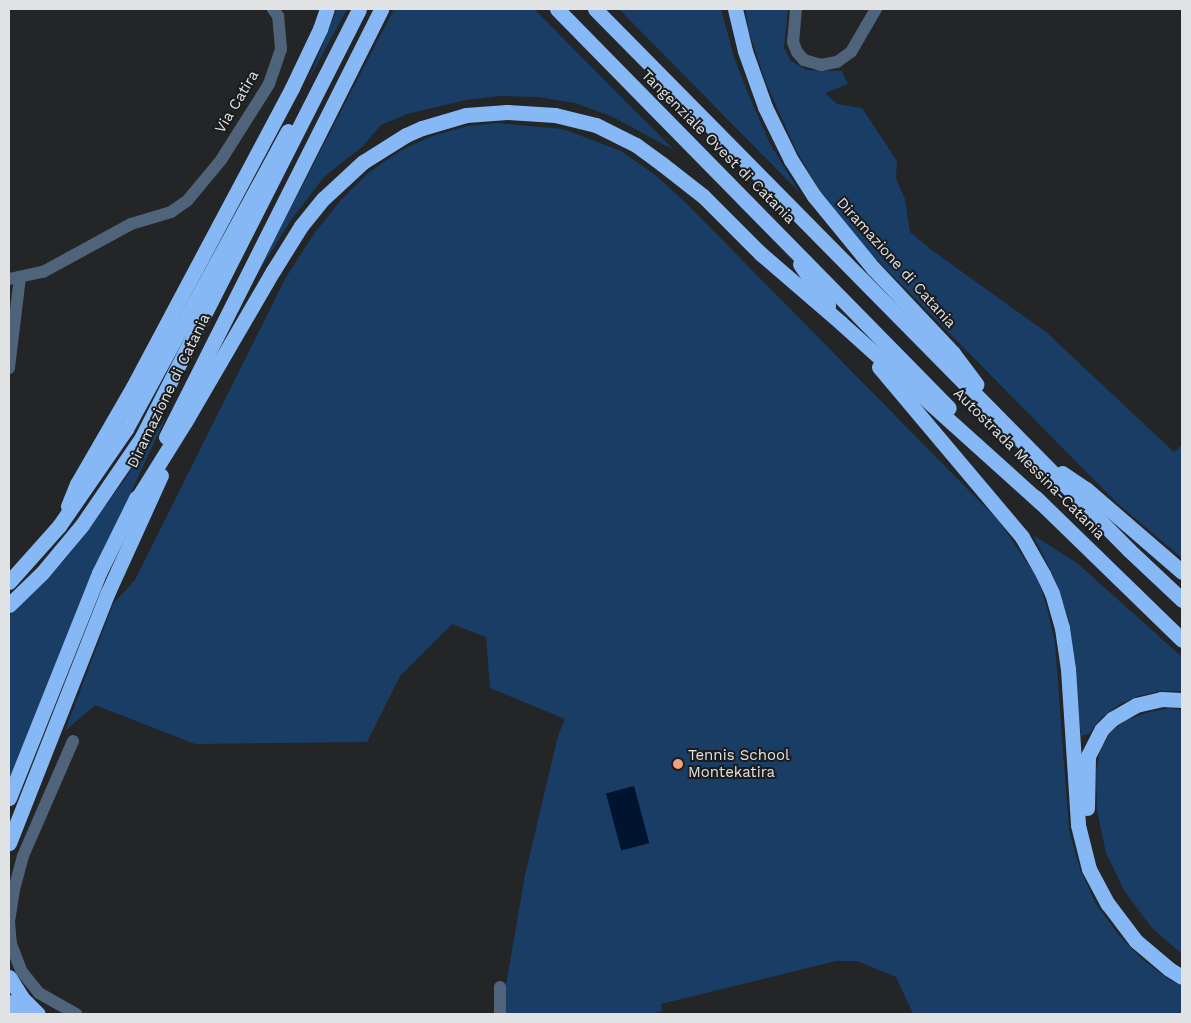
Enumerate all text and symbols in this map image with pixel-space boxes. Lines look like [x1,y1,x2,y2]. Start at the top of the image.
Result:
street label: Tangenziale Ovest di Catania [637,66,799,228]
street label: Via Catira [211,67,263,137]
street label: Diramazione di Catania [833,194,959,332]
street label: Diramazione di Catania [124,311,214,471]
street label: Autostrada Messina-Catania [949,384,1109,544]
place label: Tennis School Montekatira [688,746,790,781]
marker: Tennis School Montekatira [672,758,684,770]

